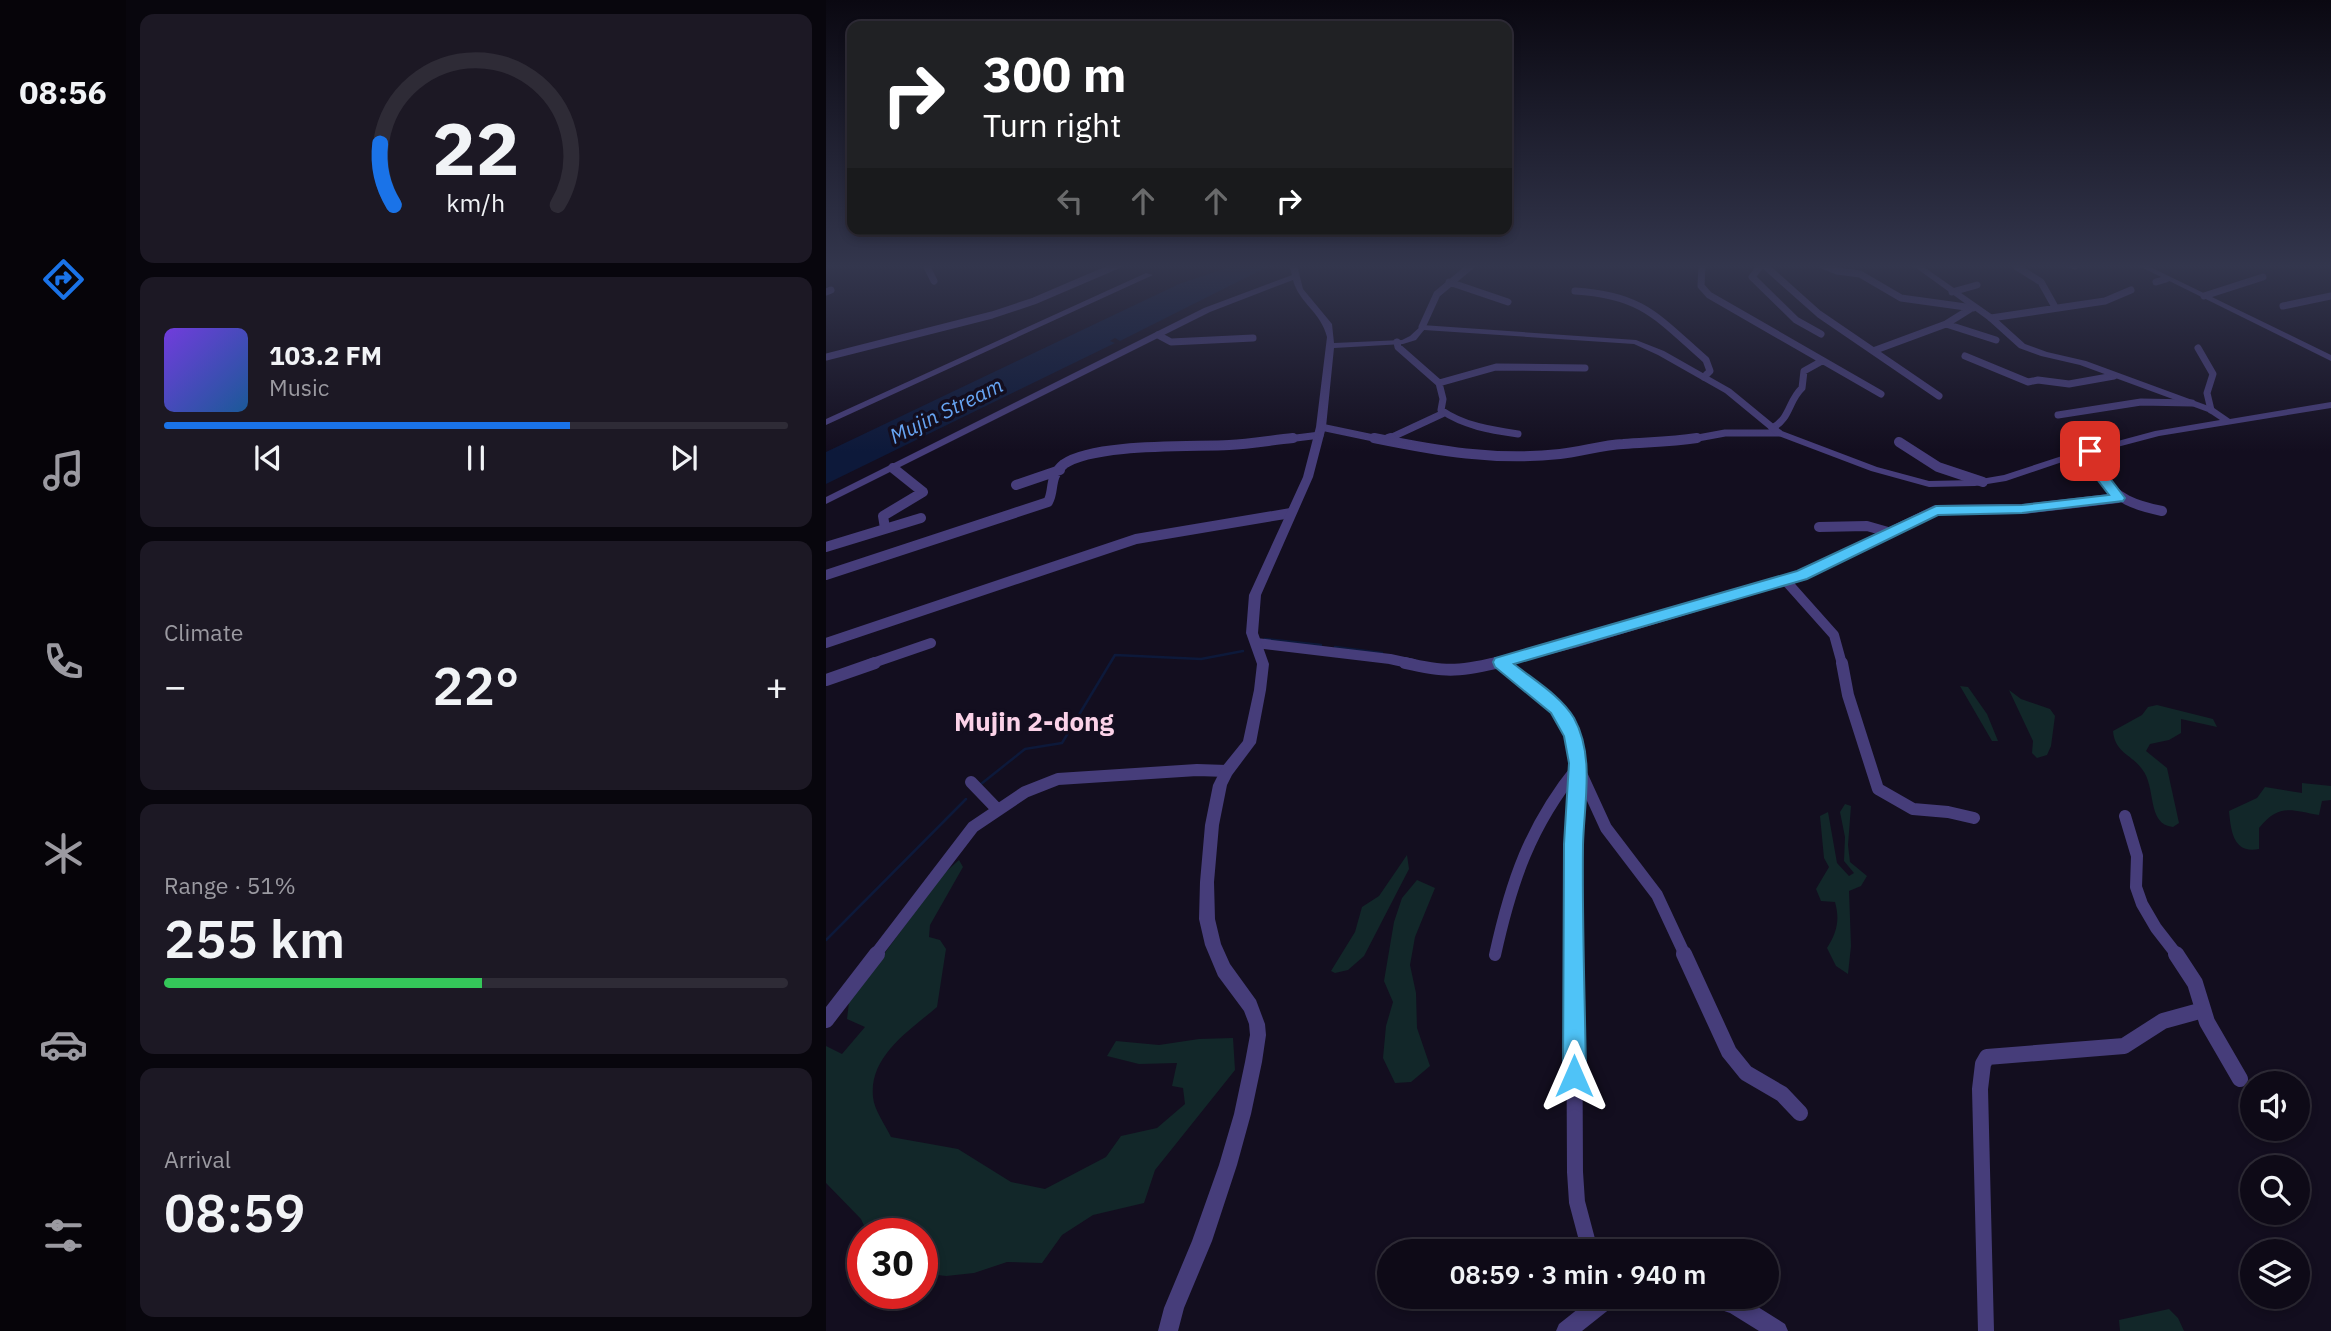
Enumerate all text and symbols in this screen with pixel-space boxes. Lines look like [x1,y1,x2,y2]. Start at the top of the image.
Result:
text: 300 m [983,42,1127,105]
icon: right [868,49,959,140]
text: 08:56 [19,71,107,113]
text: 22 [432,100,520,195]
text: Turn right [983,104,1121,146]
icon: left [1051,182,1089,220]
icon: ahead [1124,182,1162,220]
icon: ahead [1197,182,1235,220]
icon: right [1270,182,1308,220]
text: km/h [447,186,505,219]
icon: directions [39,255,88,304]
text: 103.2 FM [269,338,382,372]
water label: Mujin Stream [885,370,1007,450]
text: Music [269,372,329,402]
pin [2060,421,2120,481]
icon: arrive [2071,432,2109,470]
icon: previous [249,439,287,477]
icon: pause [457,439,495,477]
icon: next [665,439,703,477]
icon: music [39,446,88,495]
text: Climate [164,617,243,647]
icon: phone [39,637,88,686]
text: 22° [433,652,519,719]
text: − [164,661,187,710]
text: + [765,661,788,710]
district label: Mujin 2-dong [954,704,1115,738]
icon: climate [39,829,88,878]
text: Range · 51% [164,870,296,900]
text: 255 km [164,905,345,972]
icon: car [39,1020,88,1069]
position arrow [1537,1039,1611,1113]
map controls [2240,1071,2310,1309]
button: sound [2240,1071,2310,1141]
text: Arrival [164,1144,231,1174]
button: search [2240,1155,2310,1225]
text: 08:59 [164,1179,305,1246]
icon: filters [39,1211,88,1260]
speed limit sign: 30 [847,1218,938,1309]
button: layers [2240,1239,2310,1309]
text: 08:59 · 3 min · 940 m [1450,1257,1706,1291]

